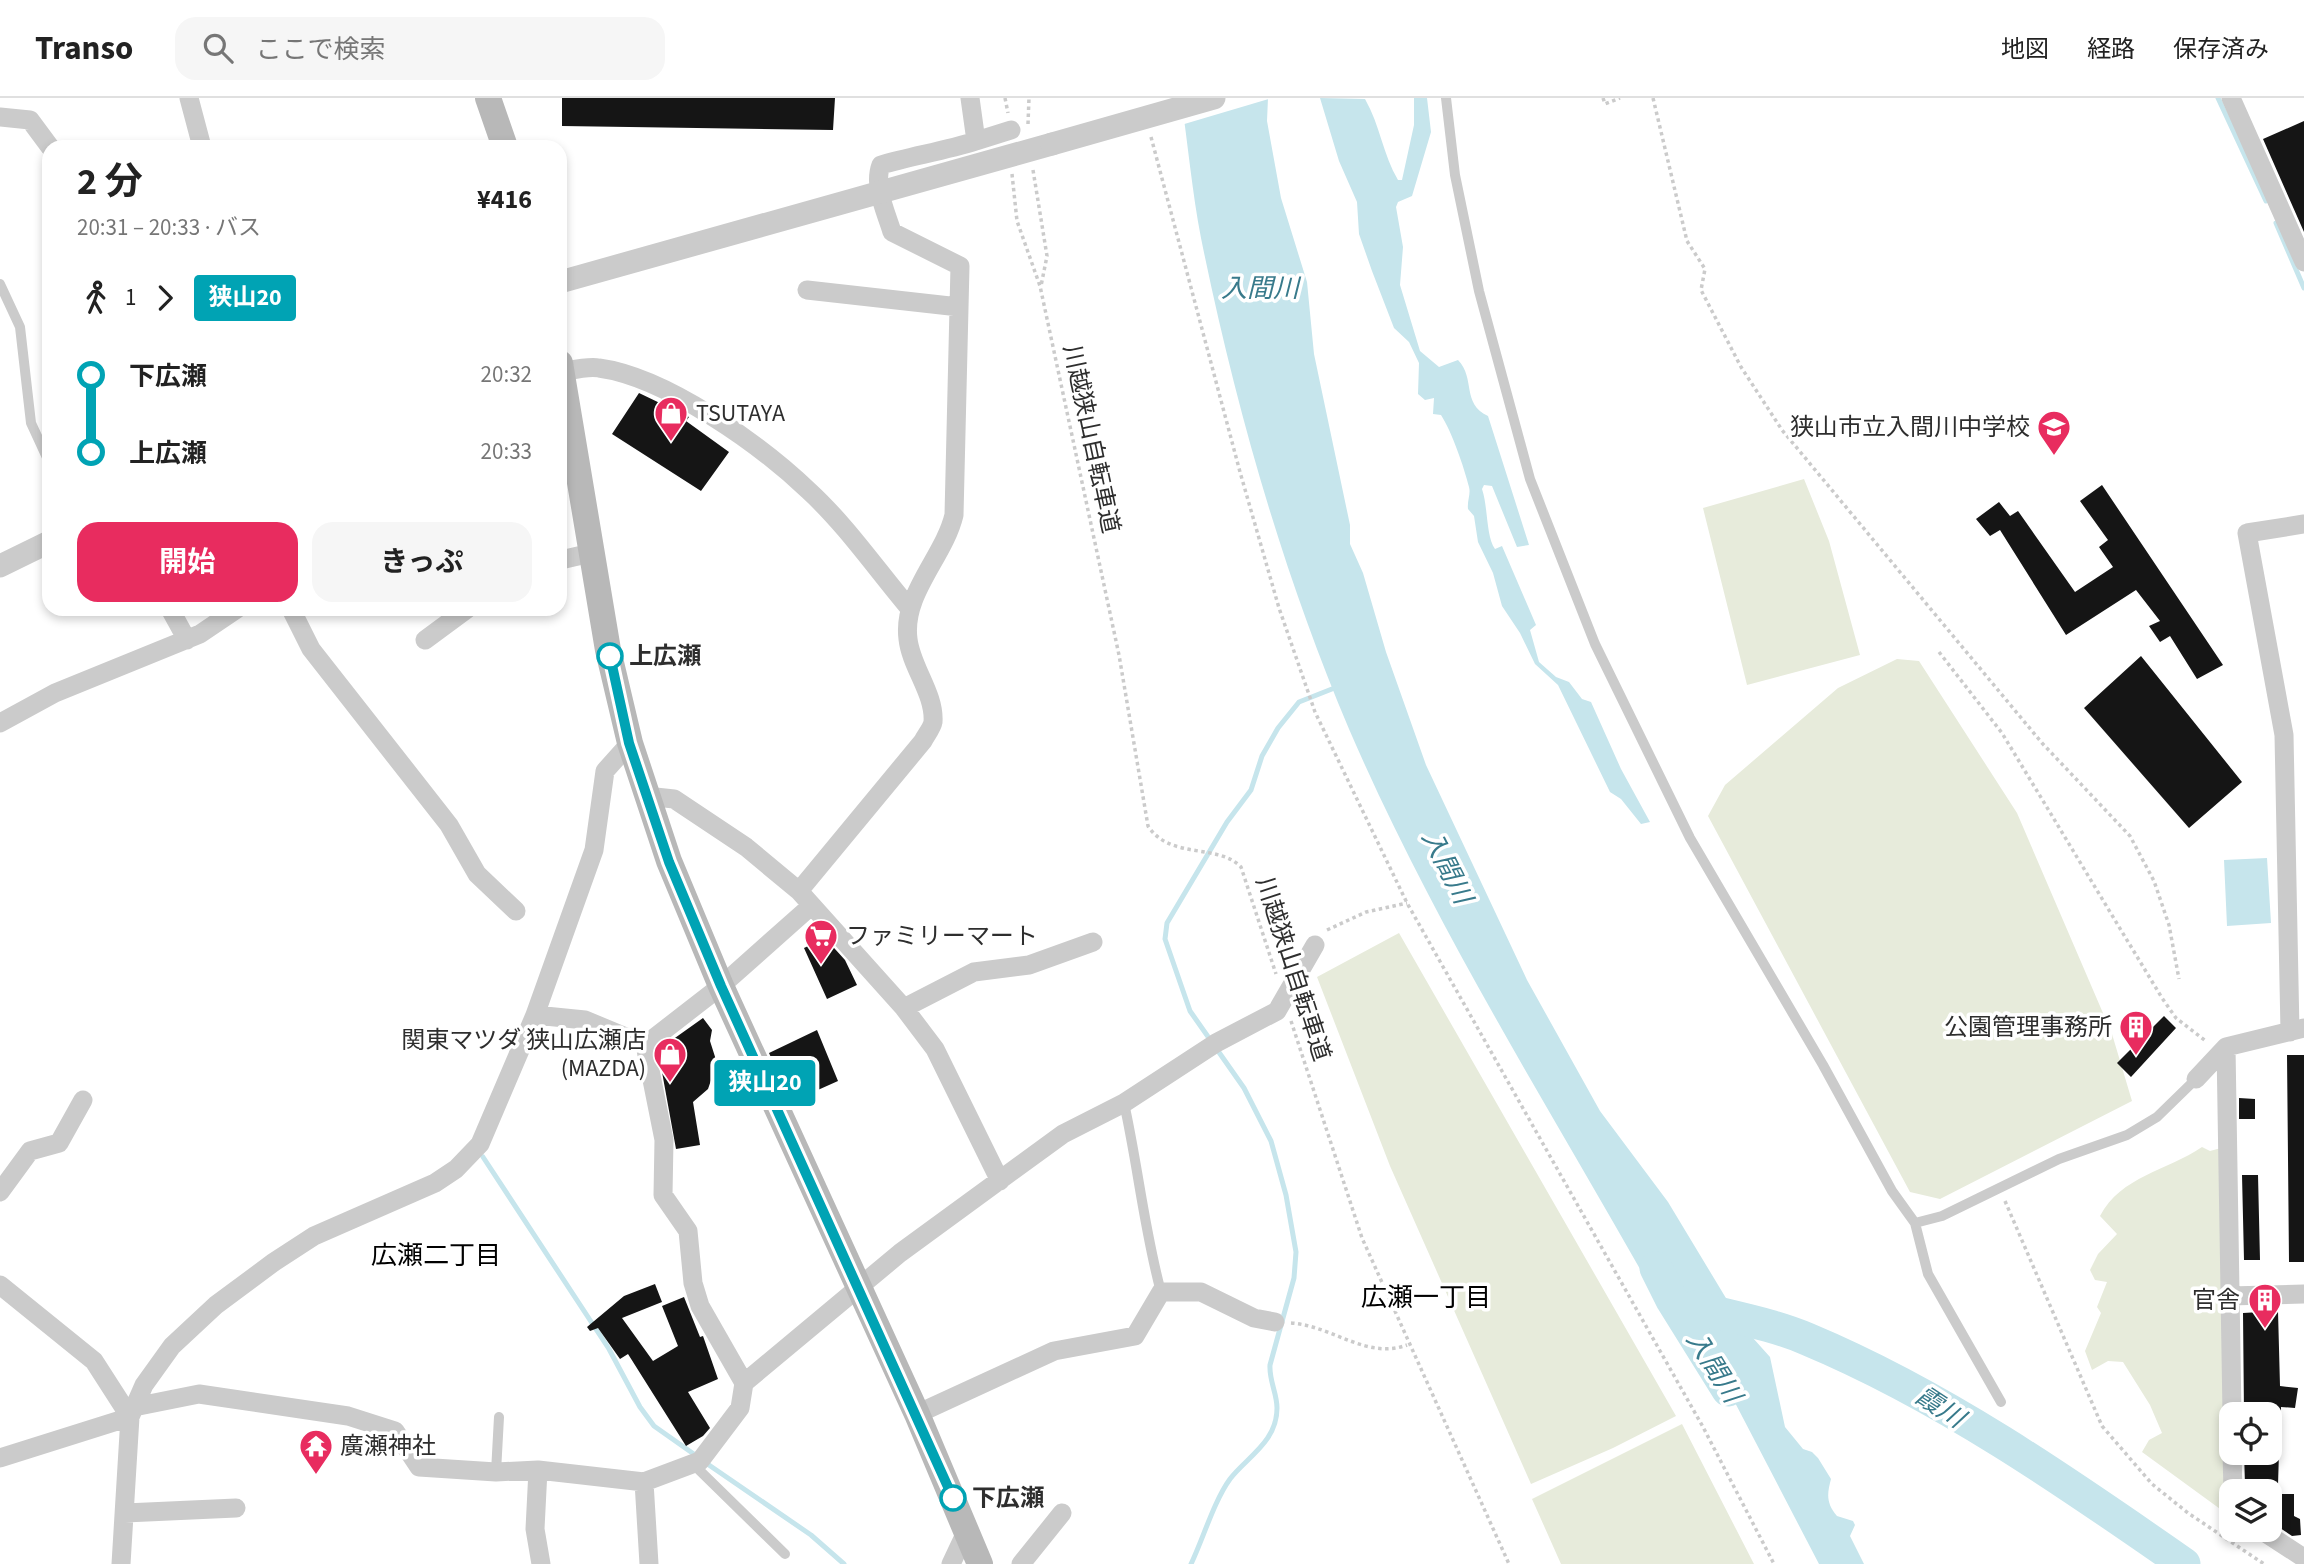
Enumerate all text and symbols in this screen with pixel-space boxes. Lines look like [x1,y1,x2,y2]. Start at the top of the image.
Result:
search box [175,17,665,80]
text: Transo [35,25,133,72]
icon: search [199,29,237,67]
text: ここで検索 [255,31,385,68]
text: 地図 [2001,32,2049,67]
text: 経路 [2087,32,2135,67]
text: 保存済み [2173,32,2269,67]
text: 2 分 [77,155,143,209]
text: ¥416 [477,181,532,218]
text: 20:31 – 20:33 · バス [77,211,261,244]
water label: 入間川 [1221,270,1302,307]
icon: walk [77,279,115,317]
icon: forward [146,279,184,317]
text: 狭山20 [208,280,282,315]
text: 1 [125,281,136,314]
street label: 川越狭山自転車道 [1054,341,1128,537]
text: 下広瀬 [129,358,207,395]
text: 20:32 [481,358,532,391]
shop icon: TSUTAYA [652,394,690,443]
place label: TSUTAYA [696,396,785,431]
school or university icon: 狭山市立入間川中学校 [2035,408,2073,457]
place label: 狭山市立入間川中学校 [1790,410,2030,445]
text: 上広瀬 [129,435,207,472]
text: 20:33 [481,435,532,468]
button: 開始 [77,522,298,602]
button: きっぷ [312,522,532,602]
place label: 上広瀬 [629,639,701,674]
marker: 上広瀬 [597,643,623,669]
water label: 入間川 [1413,824,1483,913]
street label: 川越狭山自転車道 [1247,872,1339,1066]
supermarket icon: ファミリーマート [802,917,840,966]
place label: ファミリーマート [846,919,1038,954]
building icon: 公園管理事務所 [2117,1008,2155,1057]
place label: 公園管理事務所 [1944,1010,2112,1045]
place label: 関東マツダ 狭山広瀬店 (MAZDA) [401,1023,646,1086]
shop icon: 関東マツダ 狭山広瀬店 (MAZDA) [651,1035,689,1084]
line badge: 狭山20 [716,1060,814,1106]
text: 狭山20 [728,1065,802,1100]
district label: 広瀬二丁目 [371,1237,501,1274]
district label: 広瀬一丁目 [1361,1279,1491,1316]
building icon: 官舎 [2246,1281,2284,1330]
place label: 官舎 [2192,1283,2240,1318]
water label: 入間川 [1678,1324,1752,1412]
water label: 霞川 [1908,1377,1974,1438]
map controls [2219,1402,2282,1542]
button: locate [2219,1402,2282,1465]
temple icon: 廣瀬神社 [297,1427,335,1476]
place label: 廣瀬神社 [340,1429,436,1464]
button: layers [2219,1479,2282,1542]
place label: 下広瀬 [972,1481,1044,1516]
marker: 下広瀬 [940,1485,966,1511]

